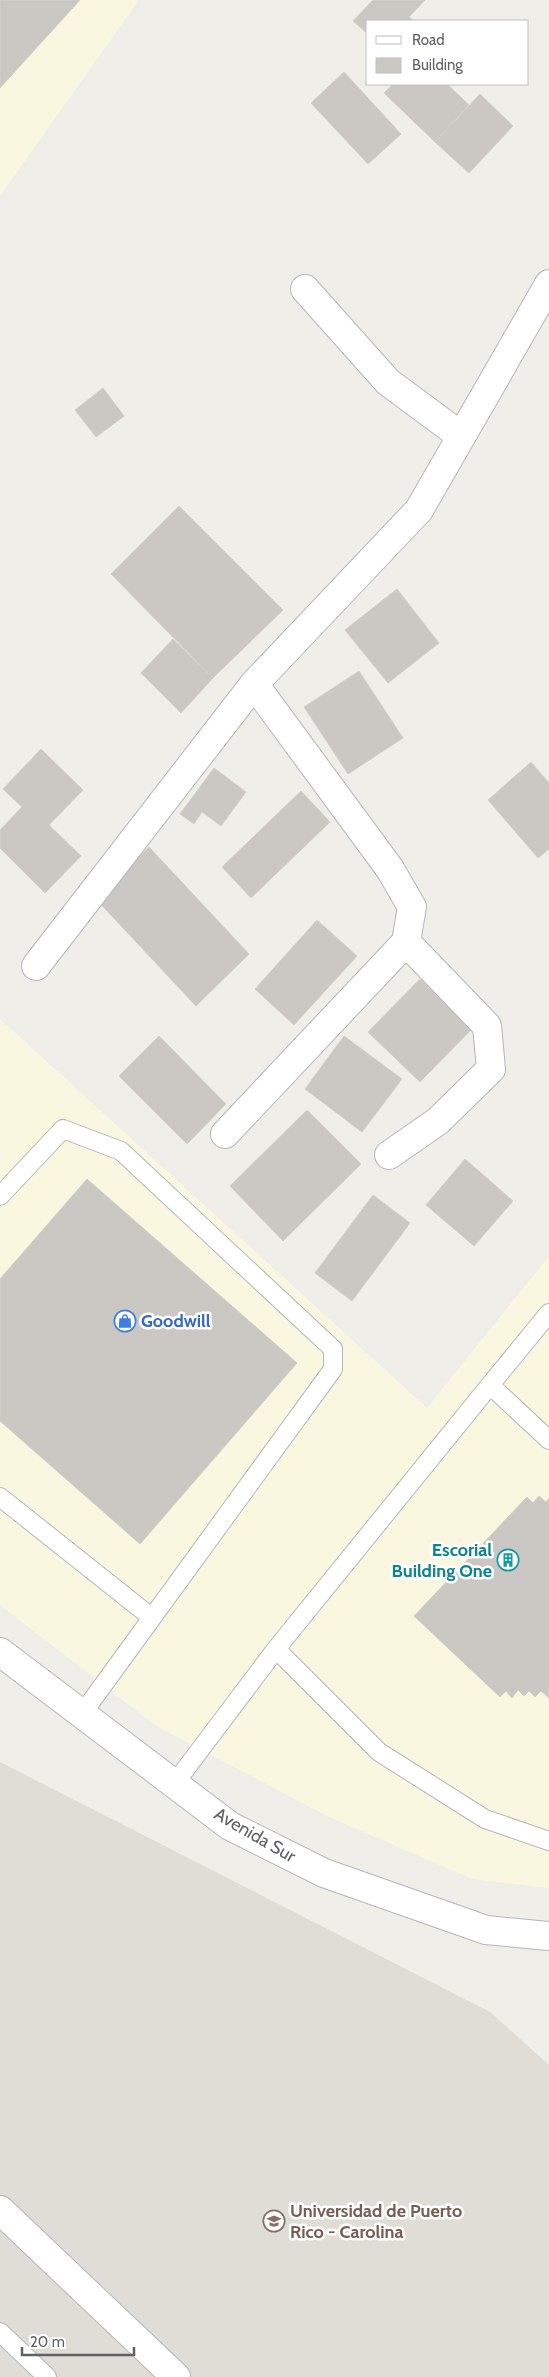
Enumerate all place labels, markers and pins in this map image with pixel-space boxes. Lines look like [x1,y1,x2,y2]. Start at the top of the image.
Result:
shop icon: Goodwill [113,1309,137,1333]
place label: Goodwill [141,1310,211,1332]
place label: Escorial Building One [392,1539,492,1582]
building icon: Escorial Building One [496,1548,520,1572]
place label: Universidad de Puerto Rico - Carolina [290,2200,462,2243]
school or university icon: Universidad de Puerto Rico - Carolina [262,2209,286,2233]

